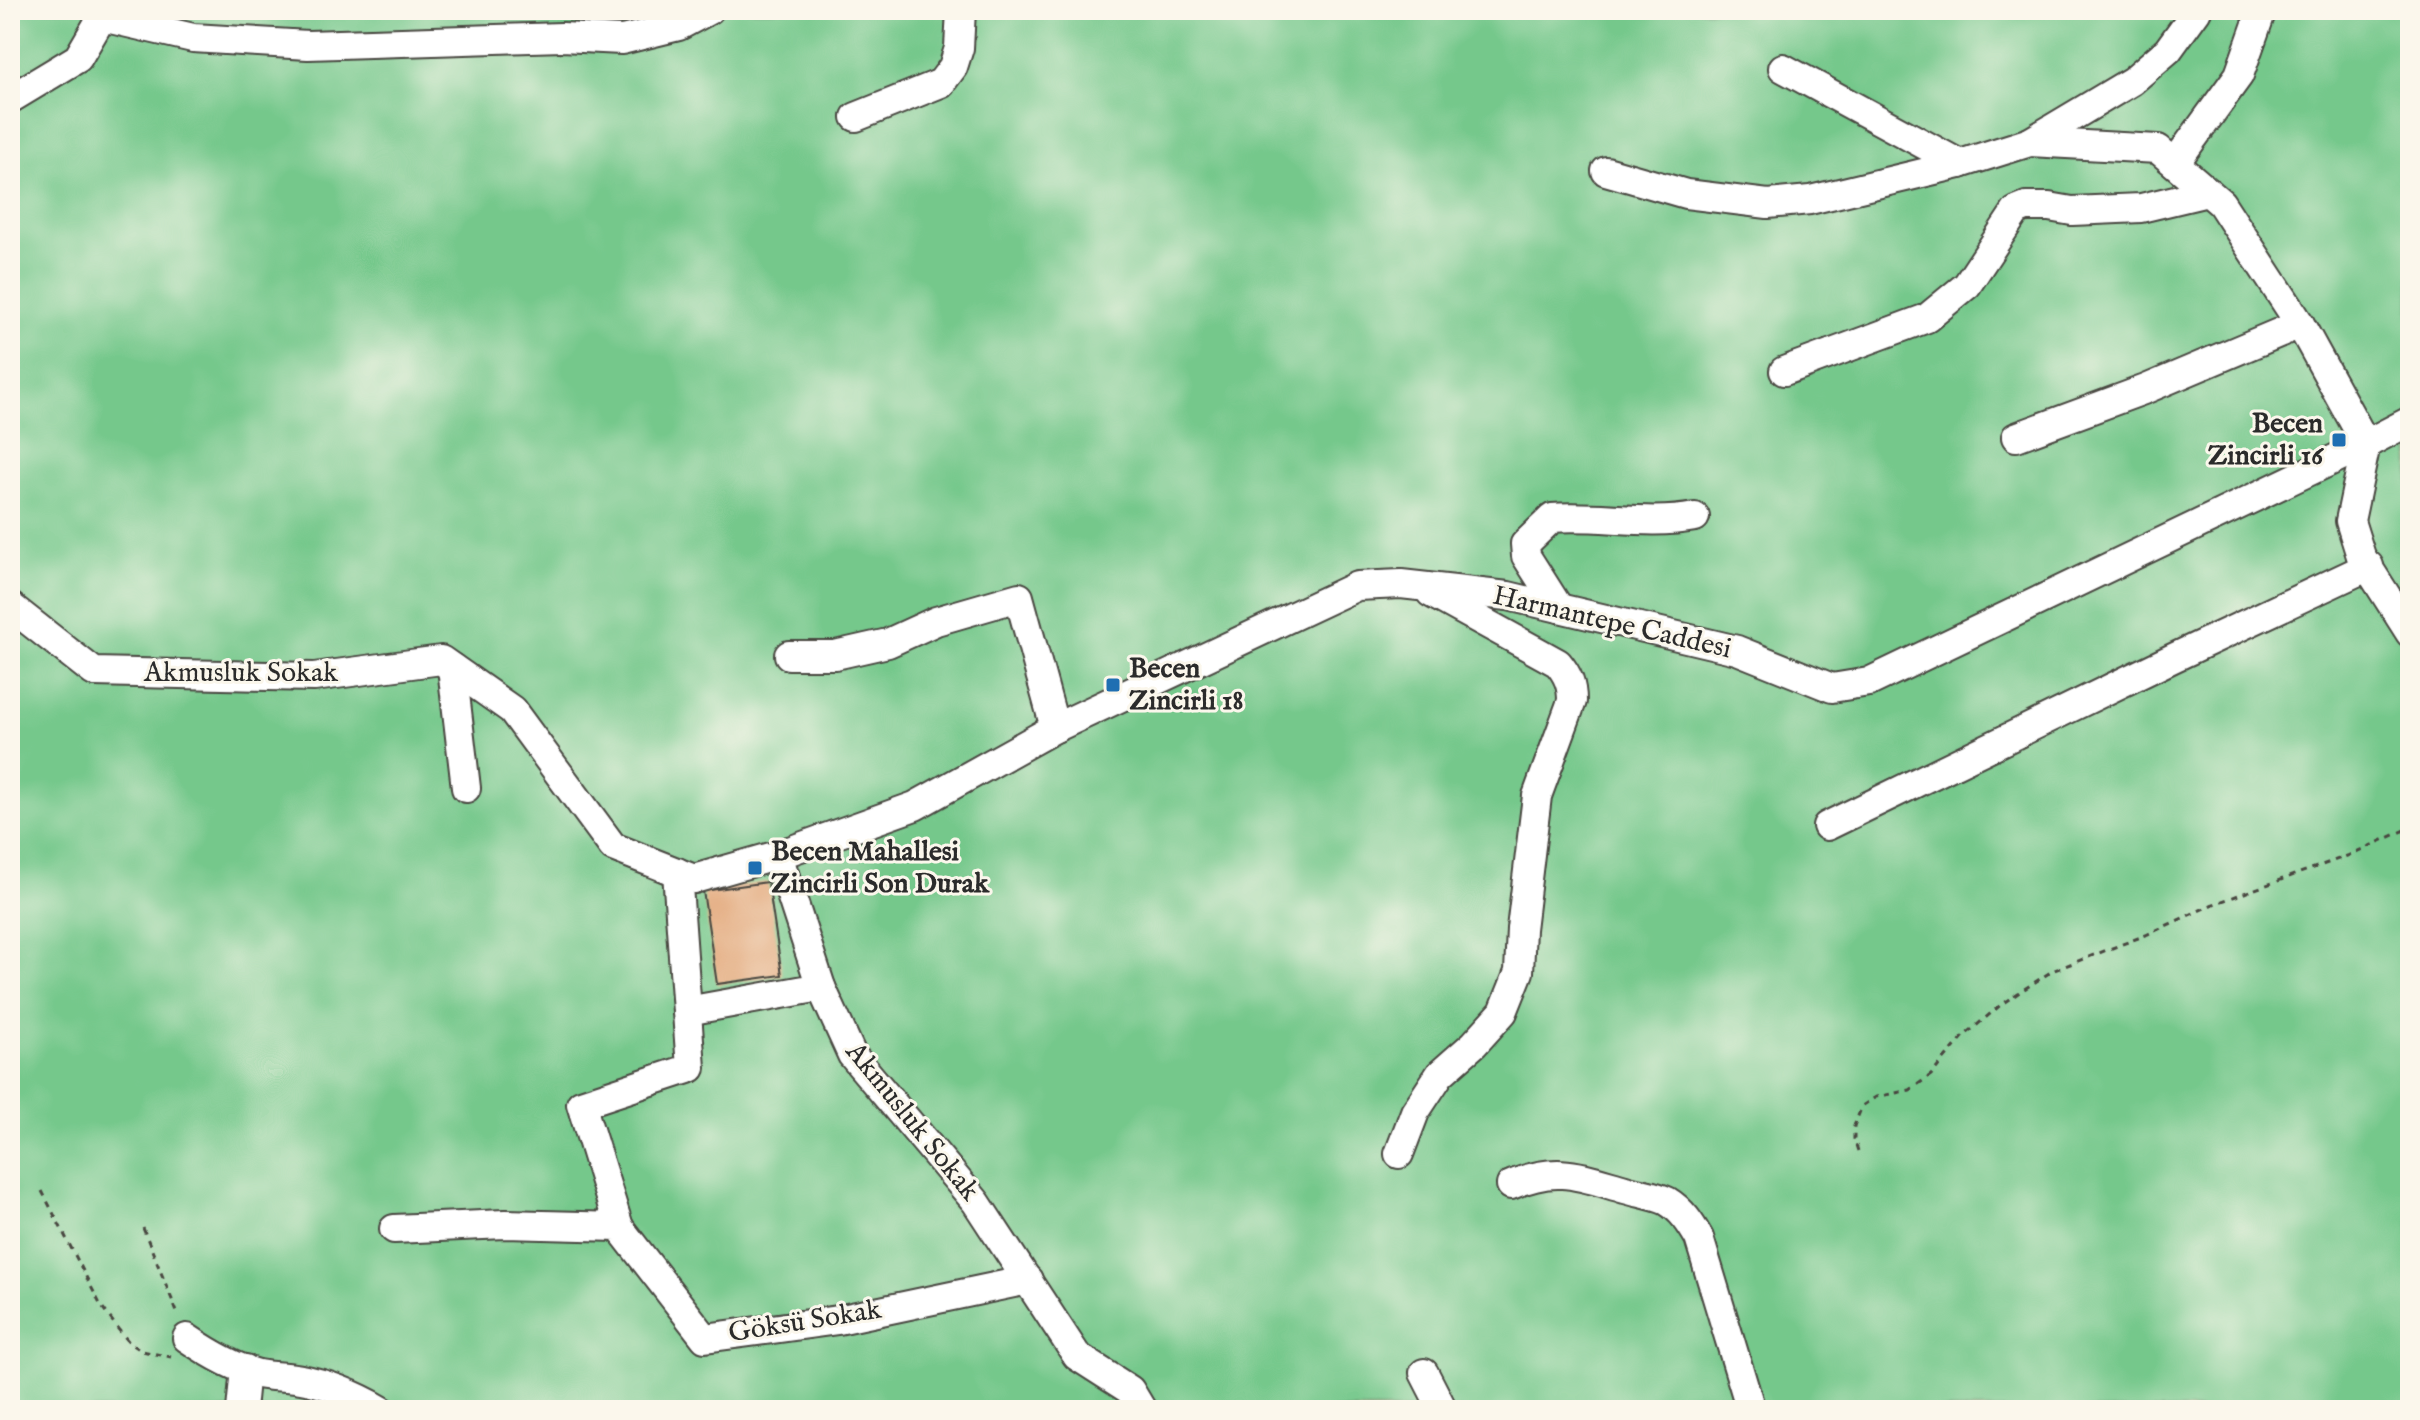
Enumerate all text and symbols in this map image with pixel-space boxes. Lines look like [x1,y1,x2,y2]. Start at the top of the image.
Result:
place label: Becen Zincirli 16 [2208,407,2324,474]
marker: Becen Zincirli 16 [2330,431,2348,449]
street label: Harmantepe Caddesi [1489,579,1735,667]
place label: Becen Zincirli 18 [1129,652,1244,719]
street label: Akmusluk Sokak [143,656,339,691]
marker: Becen Zincirli 18 [1104,676,1122,694]
place label: Becen Mahallesi Zincirli Son Durak [771,835,990,902]
marker: Becen Mahallesi Zincirli Son Durak [746,859,764,877]
street label: Akmusluk Sokak [837,1035,987,1209]
street label: Göksü Sokak [726,1293,885,1351]

